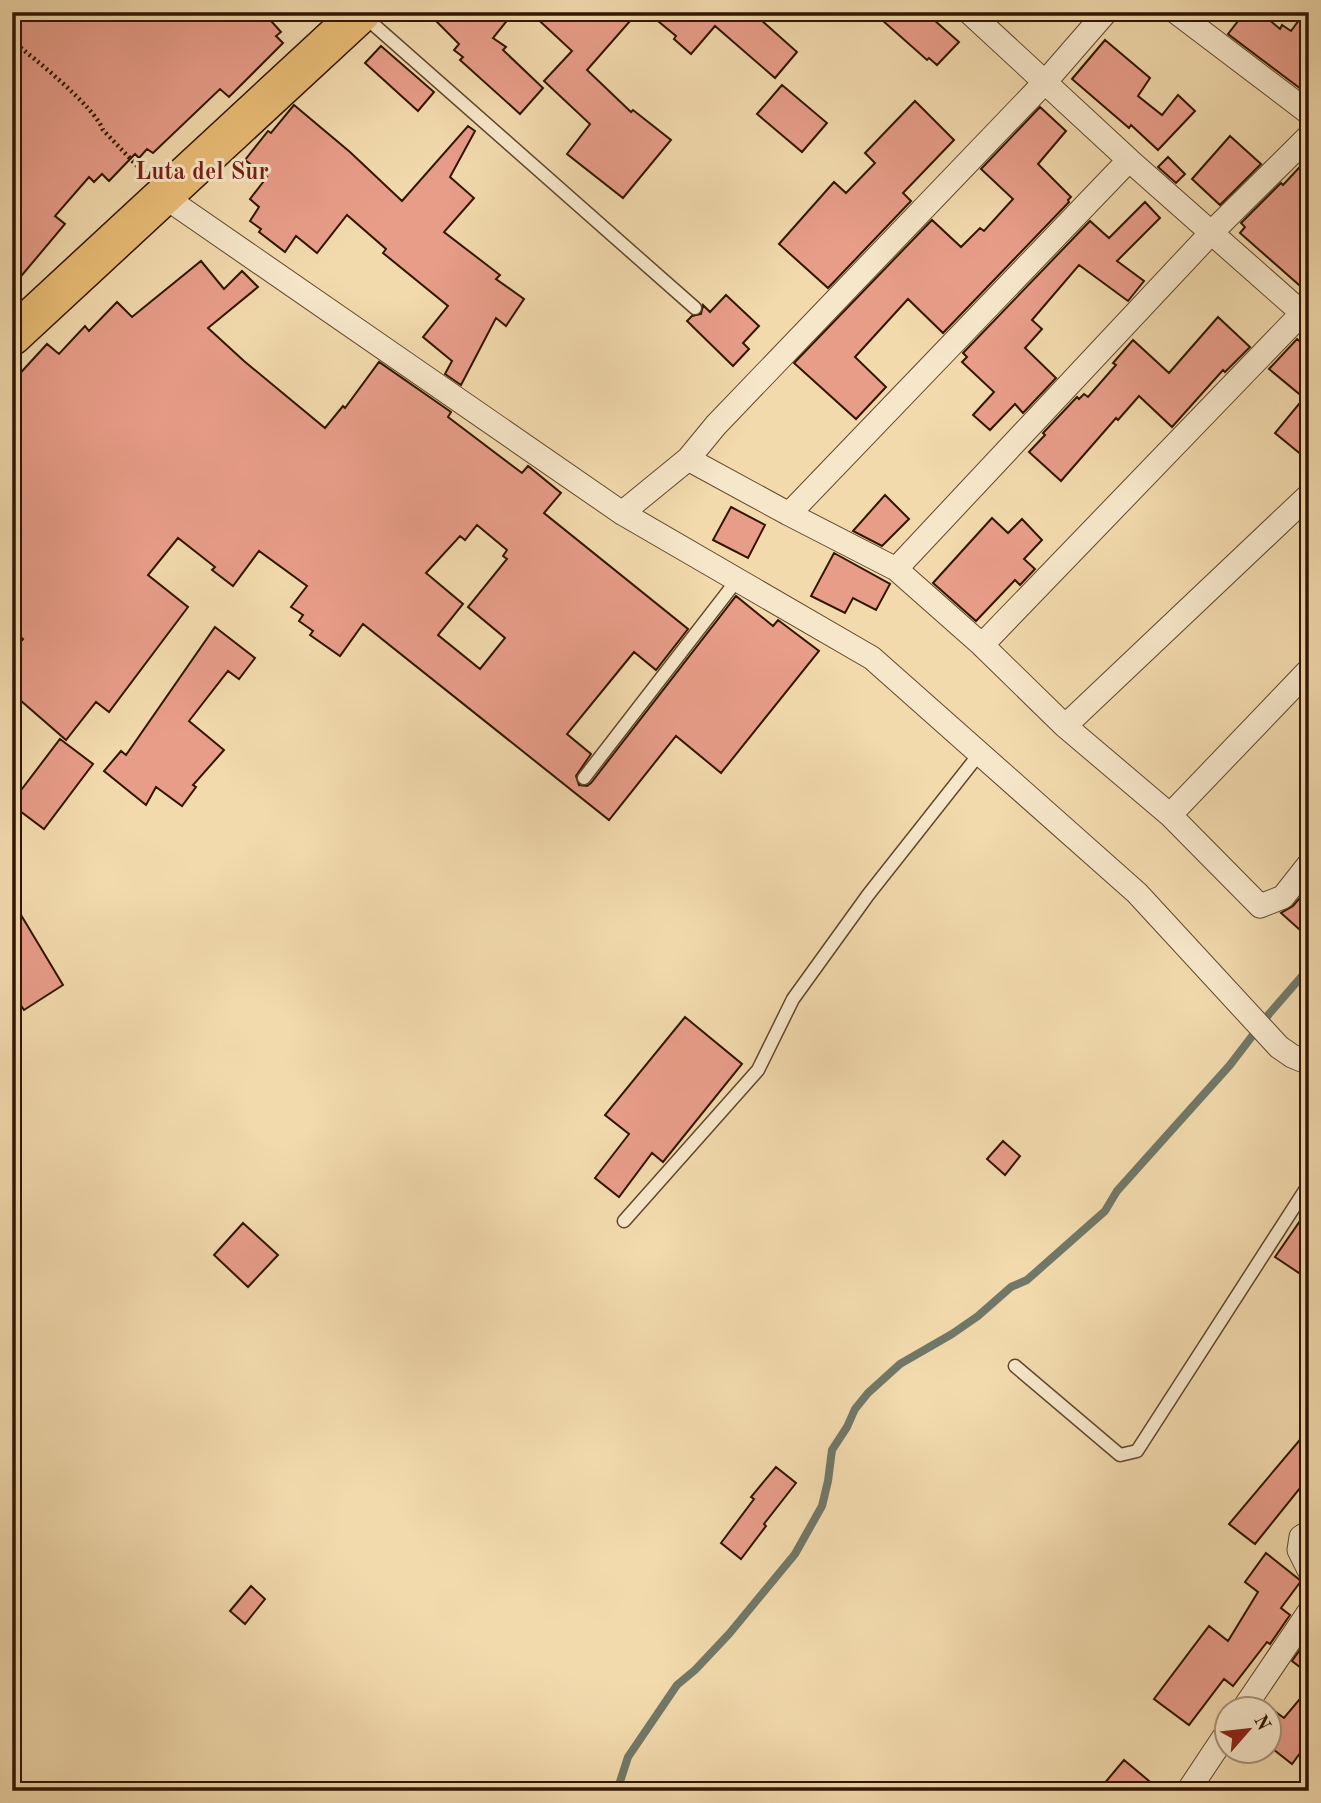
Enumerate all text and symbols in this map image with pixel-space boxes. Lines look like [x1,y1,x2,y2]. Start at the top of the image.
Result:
district label: Luta del Sur [135,161,269,185]
north arrow [1212,1694,1282,1764]
text: N [1249,1712,1273,1734]

